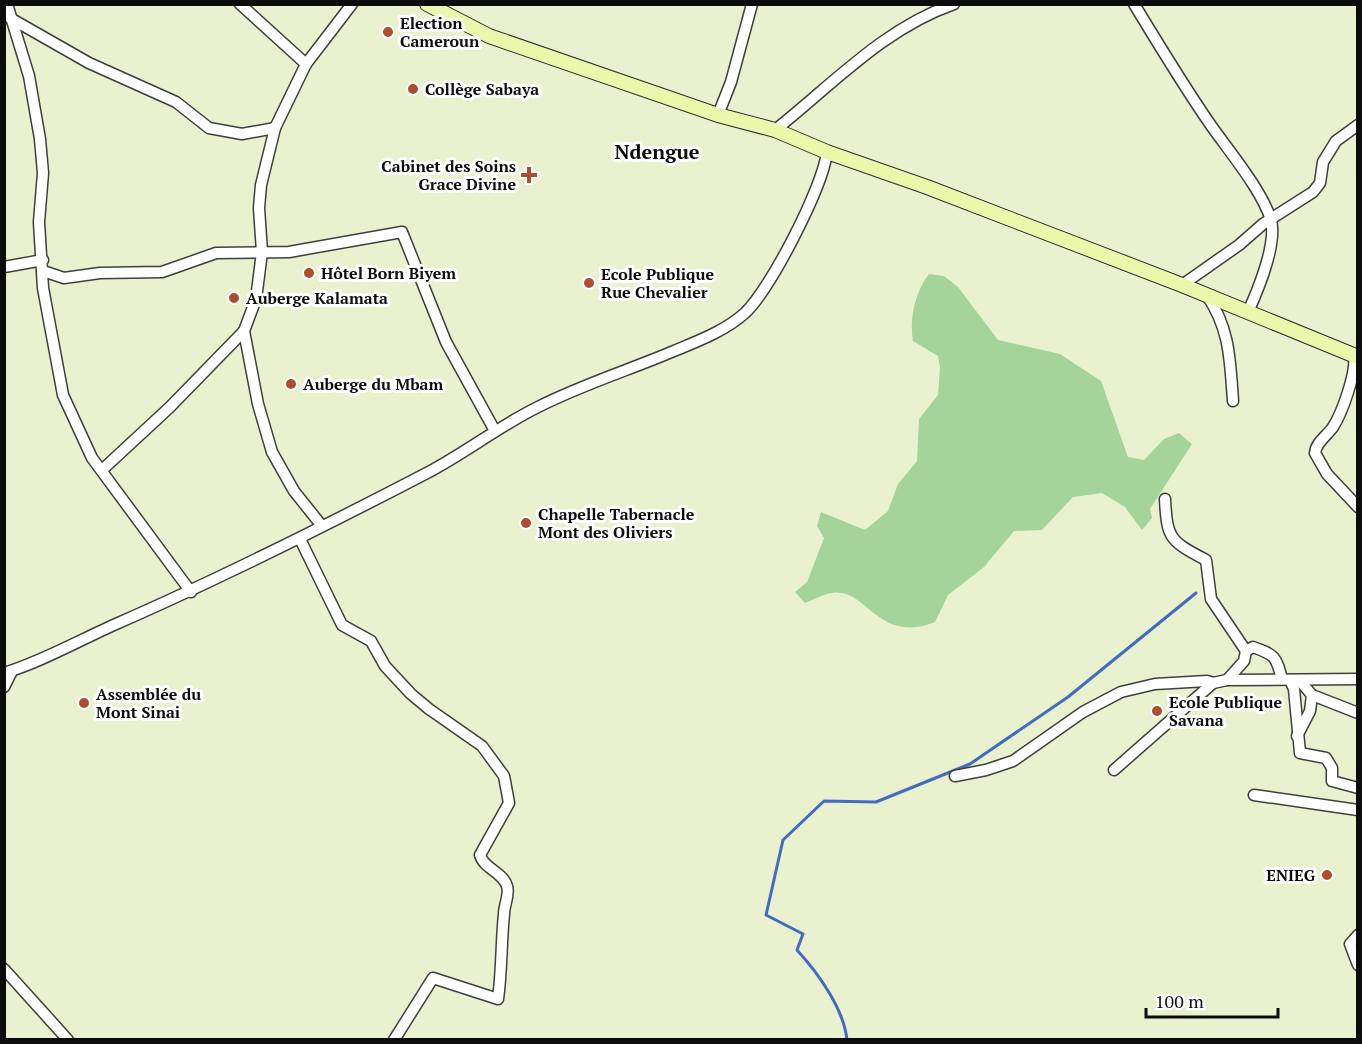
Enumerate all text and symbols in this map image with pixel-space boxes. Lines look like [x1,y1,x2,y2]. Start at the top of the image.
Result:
place label: Election Cameroun [400,12,480,52]
marker: Election Cameroun [381,25,395,39]
place label: Collège Sabaya [425,78,539,100]
marker: Collège Sabaya [406,82,420,96]
district label: Ndengue [614,138,700,165]
place label: Cabinet des Soins Grace Divine [381,155,516,195]
marker: Cabinet des Soins Grace Divine [520,166,538,184]
place label: Hôtel Born Biyem [321,262,456,284]
place label: Ecole Publique Rue Chevalier [601,263,714,303]
marker: Hôtel Born Biyem [302,266,316,280]
marker: Ecole Publique Rue Chevalier [582,276,596,290]
place label: Auberge Kalamata [246,287,388,309]
marker: Auberge Kalamata [227,291,241,305]
place label: Auberge du Mbam [303,373,444,395]
marker: Auberge du Mbam [284,377,298,391]
place label: Chapelle Tabernacle Mont des Oliviers [538,503,695,543]
marker: Chapelle Tabernacle Mont des Oliviers [519,516,533,530]
place label: Assemblée du Mont Sinai [96,683,201,723]
place label: Ecole Publique Savana [1169,691,1282,731]
marker: Assemblée du Mont Sinai [77,696,91,710]
marker: Ecole Publique Savana [1150,704,1164,718]
place label: ENIEG [1266,864,1316,886]
marker: ENIEG [1320,868,1334,882]
scale bar [1146,981,1278,1019]
text: 100 m [1155,989,1204,1013]

